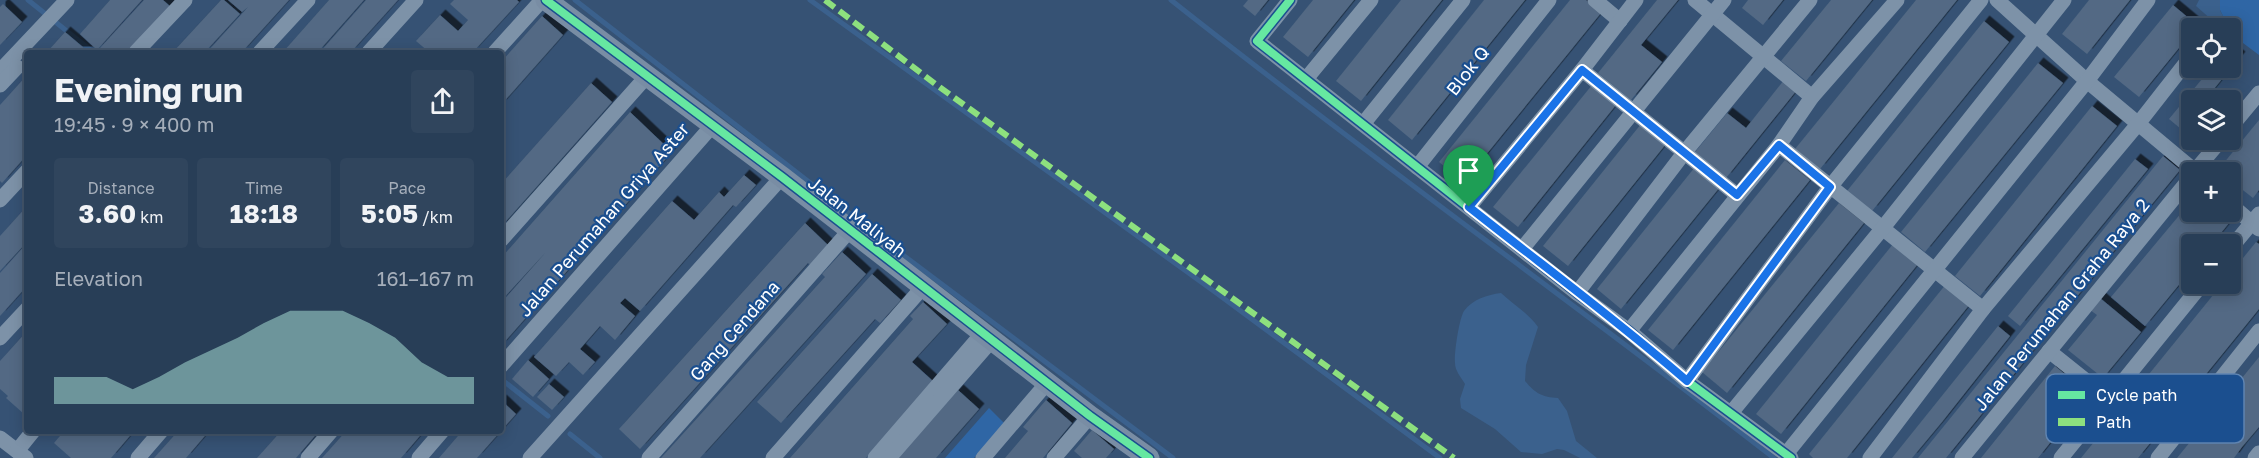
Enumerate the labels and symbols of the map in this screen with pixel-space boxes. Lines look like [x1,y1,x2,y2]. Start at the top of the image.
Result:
street label: Blok Q [1441,41,1493,99]
street label: Jalan Perumahan Griya Aster [513,118,693,321]
pin [1443,145,1494,207]
street label: Jalan Maliyah [804,171,911,261]
street label: Jalan Perumahan Graha Raya 2 [1969,194,2154,415]
street label: Gang Cendana [685,276,784,385]
legend [2046,374,2244,443]
text: Cycle path [2096,385,2177,405]
text: Path [2096,412,2131,432]

